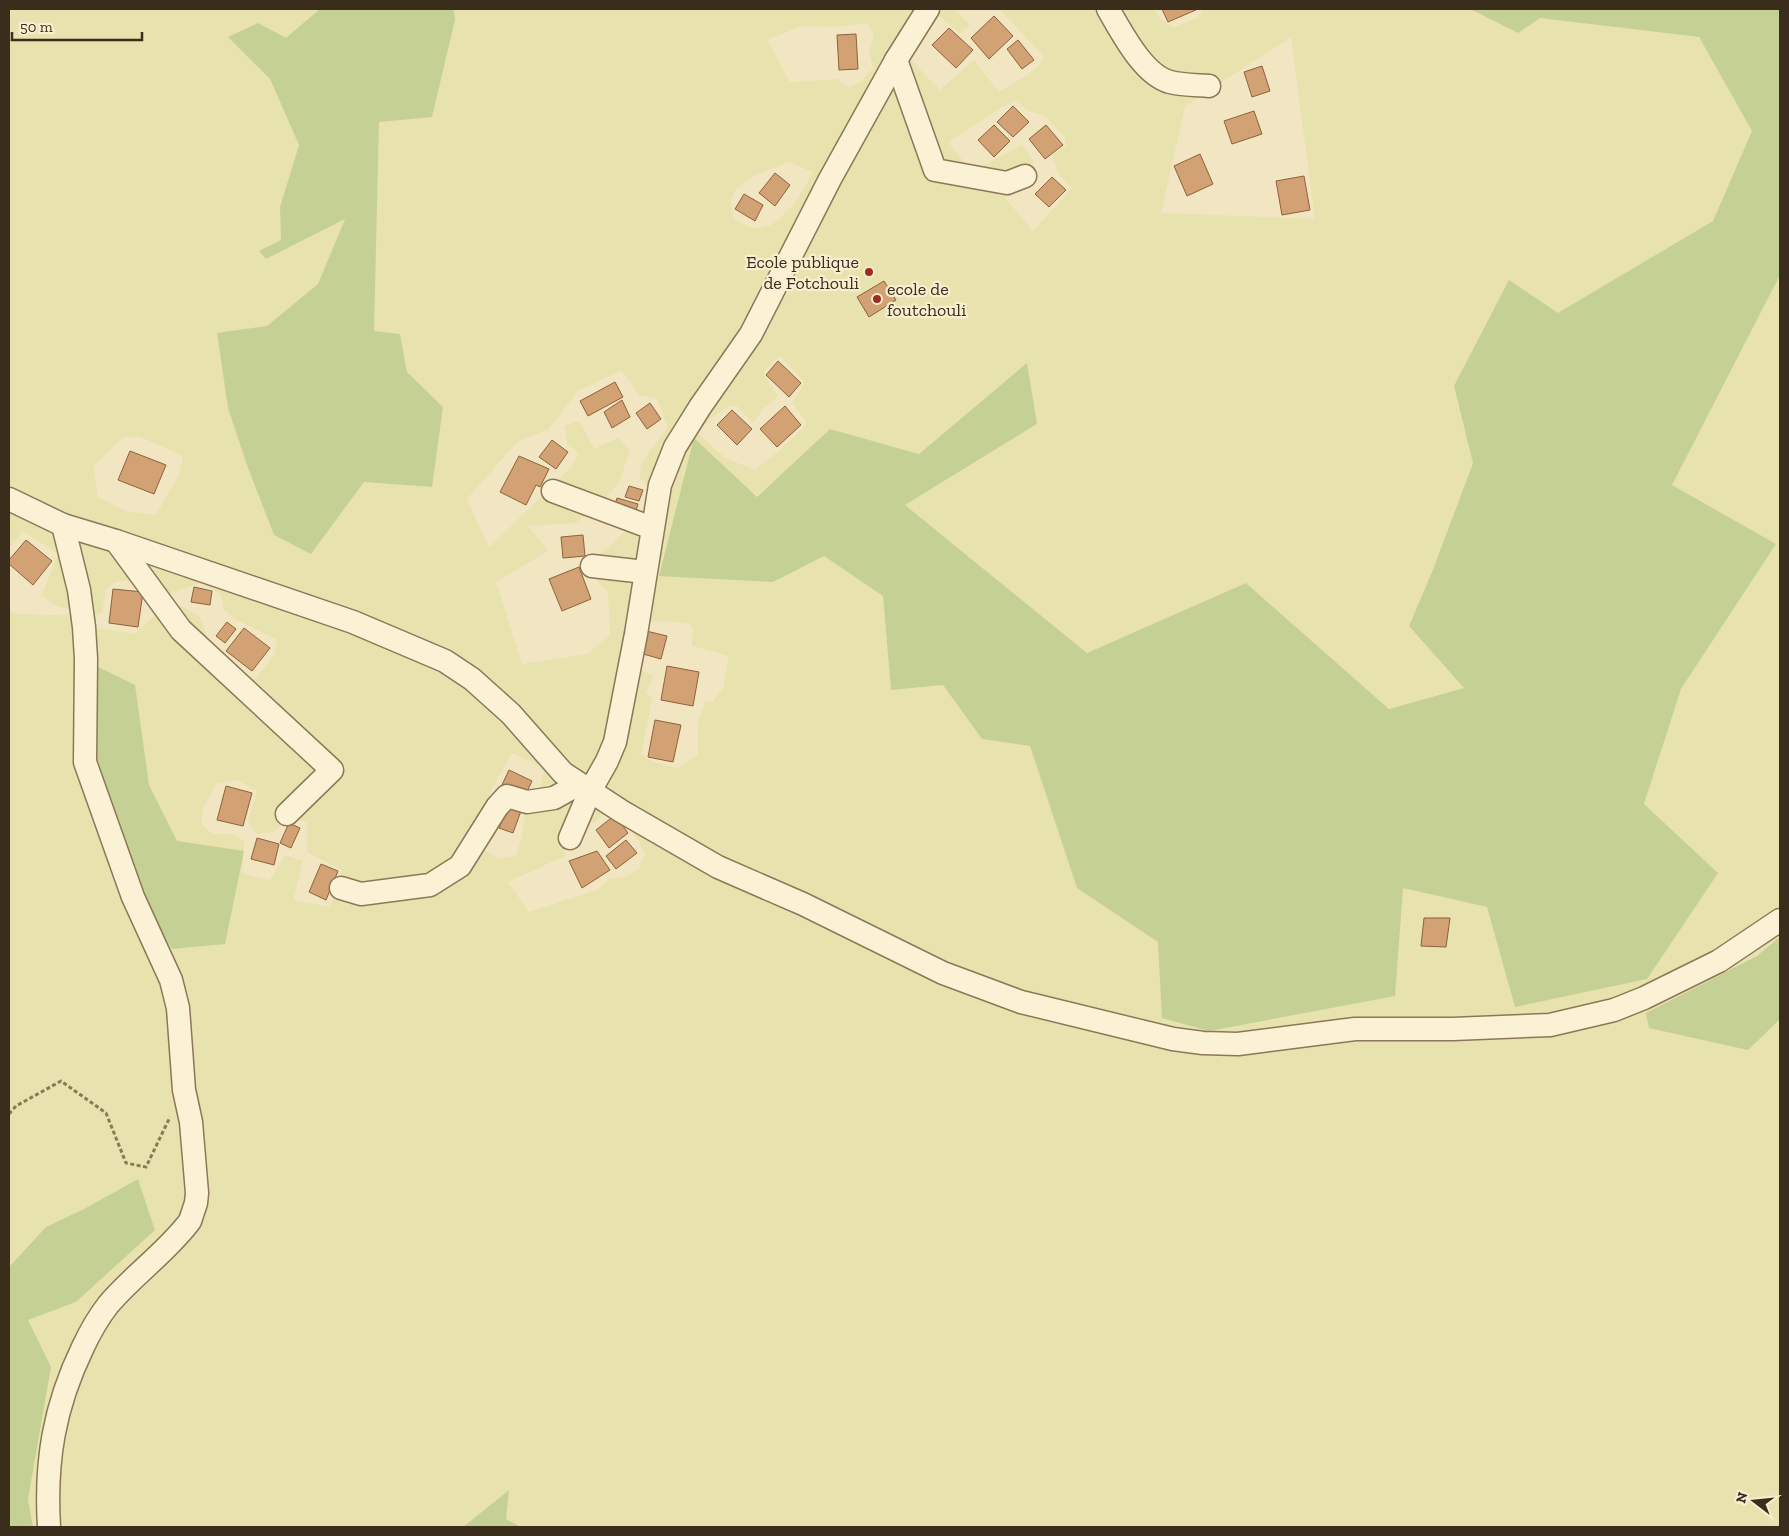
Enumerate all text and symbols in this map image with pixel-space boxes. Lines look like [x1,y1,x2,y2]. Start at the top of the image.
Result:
scale bar [12,10,142,42]
text: 50 m [20,18,53,36]
place label: Ecole publique de Fotchouli [746,251,859,294]
marker: Ecole publique de Fotchouli [863,266,875,278]
place label: ecole de foutchouli [887,278,966,321]
marker: ecole de foutchouli [871,293,883,305]
north arrow [1729,1476,1779,1526]
text: N [1732,1490,1752,1505]

